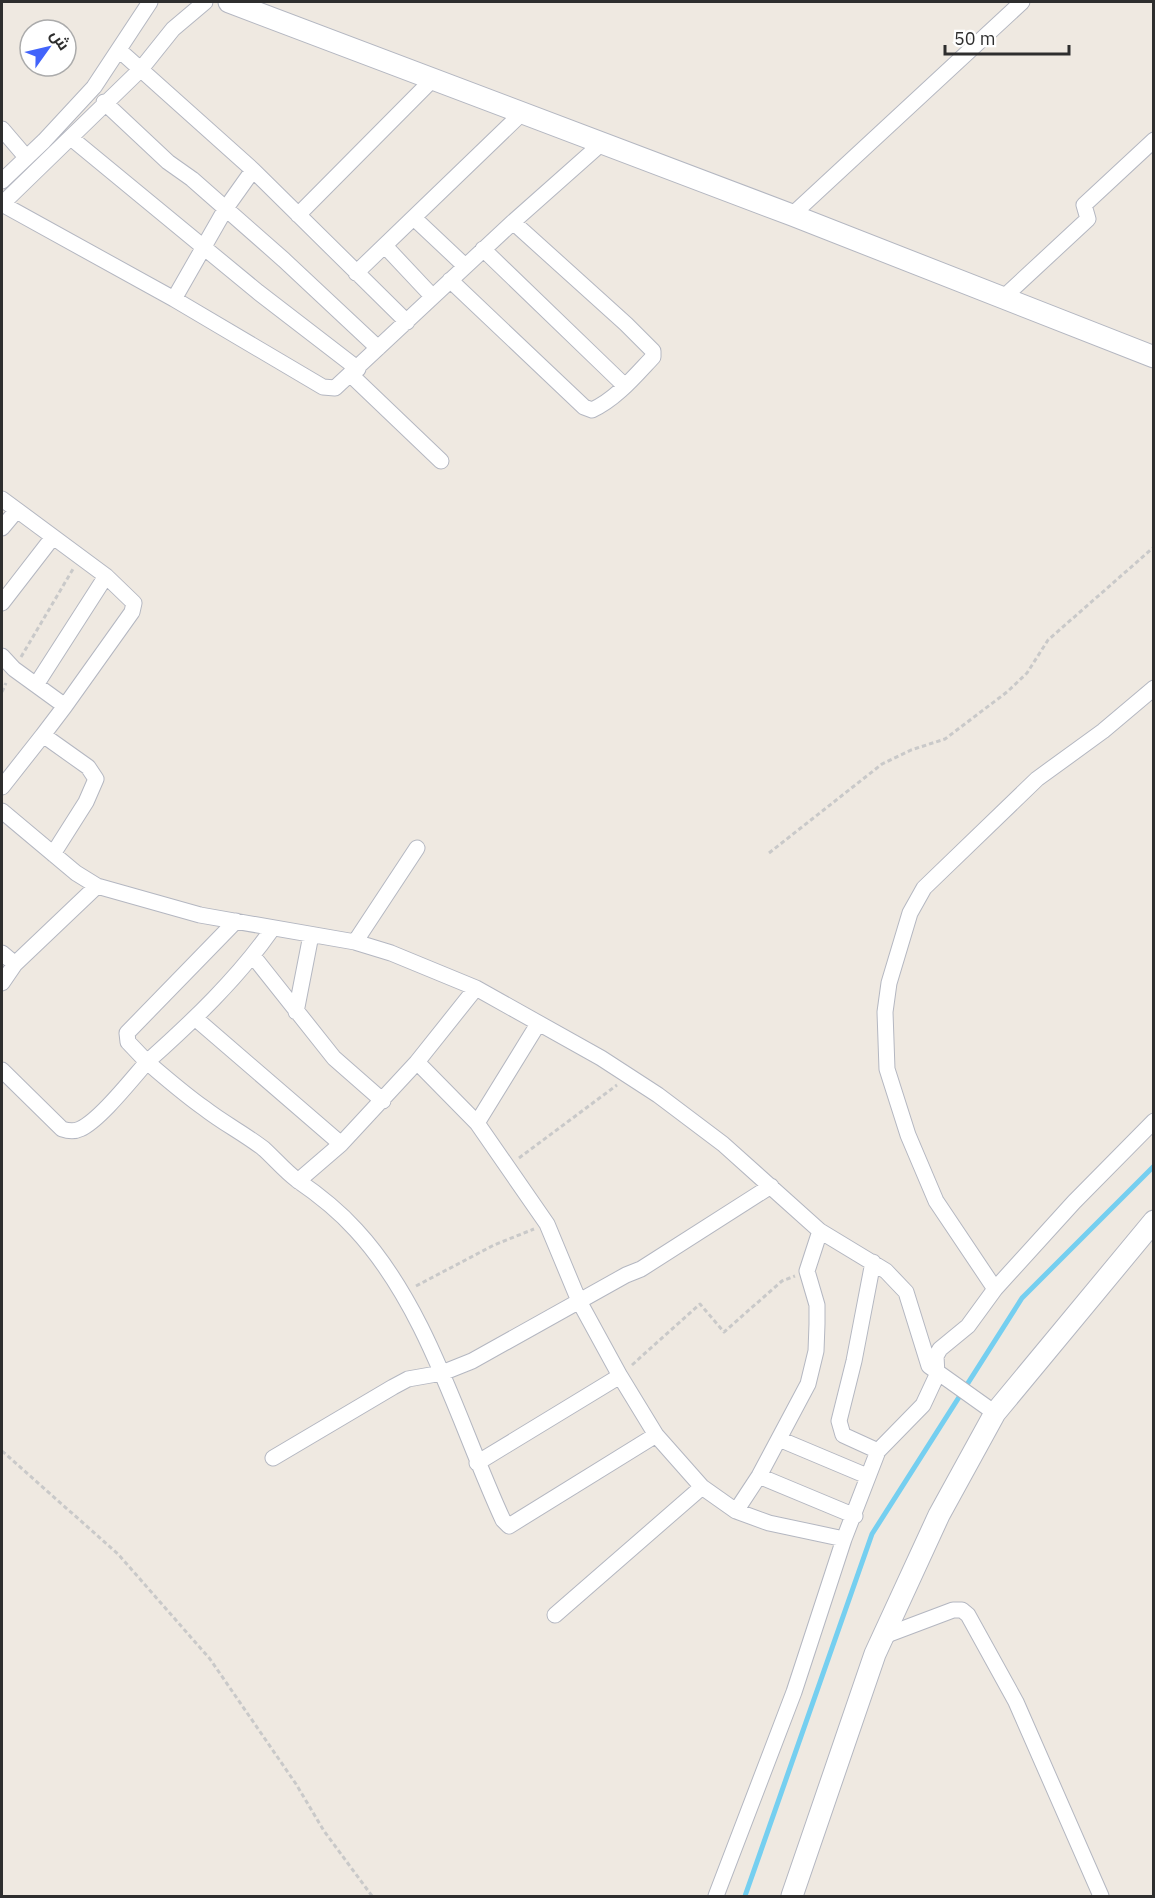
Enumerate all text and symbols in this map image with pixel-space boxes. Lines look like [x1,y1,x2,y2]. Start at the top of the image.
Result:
north arrow [18,18,78,78]
scale bar [945,18,1070,56]
text: ش [46,26,74,54]
text: 50 m [954,27,996,50]

